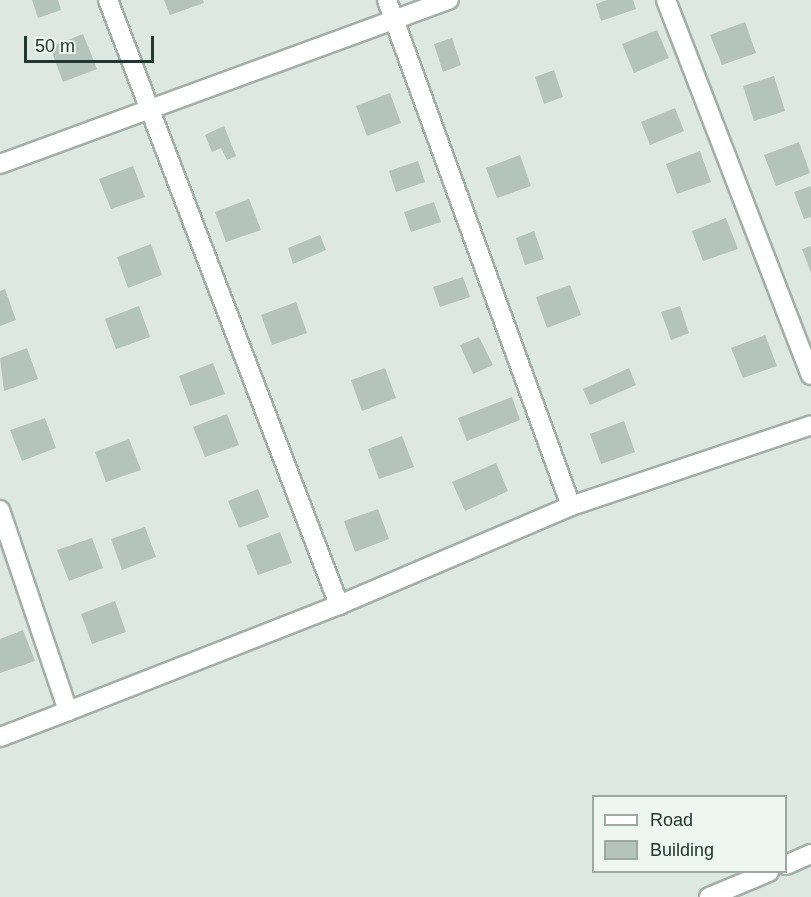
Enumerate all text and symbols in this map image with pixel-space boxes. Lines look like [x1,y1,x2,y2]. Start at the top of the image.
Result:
scale bar [27,24,158,62]
text: 50 m [35,36,75,56]
legend [592,795,787,873]
text: Road [650,810,693,830]
text: Building [650,840,714,860]

